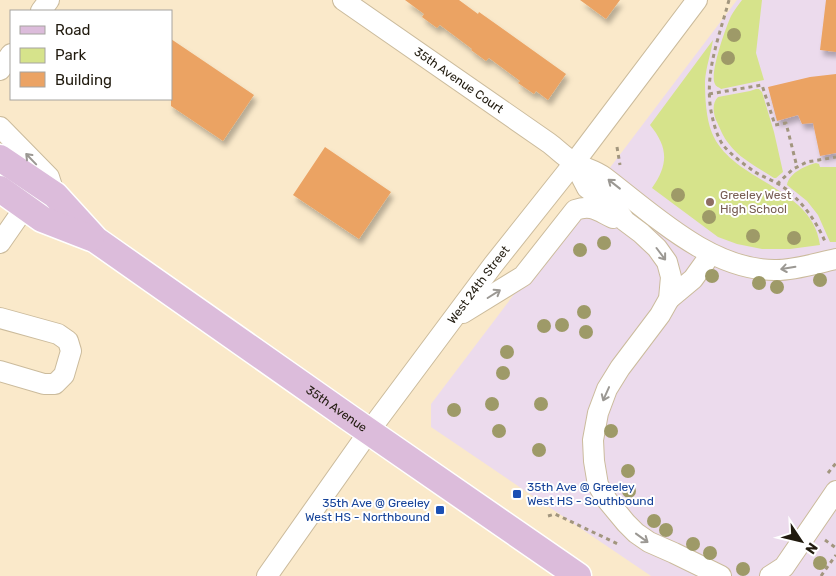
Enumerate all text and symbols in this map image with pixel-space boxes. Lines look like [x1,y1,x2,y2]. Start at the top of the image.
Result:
legend [10,10,172,100]
text: Road [55,21,91,39]
street label: 35th Avenue Court [412,45,506,116]
text: Park [55,46,86,64]
text: Building [55,71,112,89]
one-way arrow [25,153,37,165]
one-way arrow [607,179,620,190]
place label: Greeley West High School [720,188,792,216]
marker: Greeley West High School [704,196,716,208]
street label: West 24th Street [445,243,513,326]
one-way arrow [656,247,666,261]
one-way arrow [781,264,797,274]
one-way arrow [486,288,500,298]
street label: 35th Avenue [303,383,370,435]
one-way arrow [600,386,610,401]
place label: 35th Ave @ Greeley West HS - Southbound [527,480,654,508]
marker: 35th Ave @ Greeley West HS - Southbound [511,488,523,500]
place label: 35th Ave @ Greeley West HS - Northbound [305,496,430,524]
marker: 35th Ave @ Greeley West HS - Northbound [434,504,446,516]
north arrow [776,516,826,566]
one-way arrow [635,533,649,543]
text: N [801,539,821,557]

